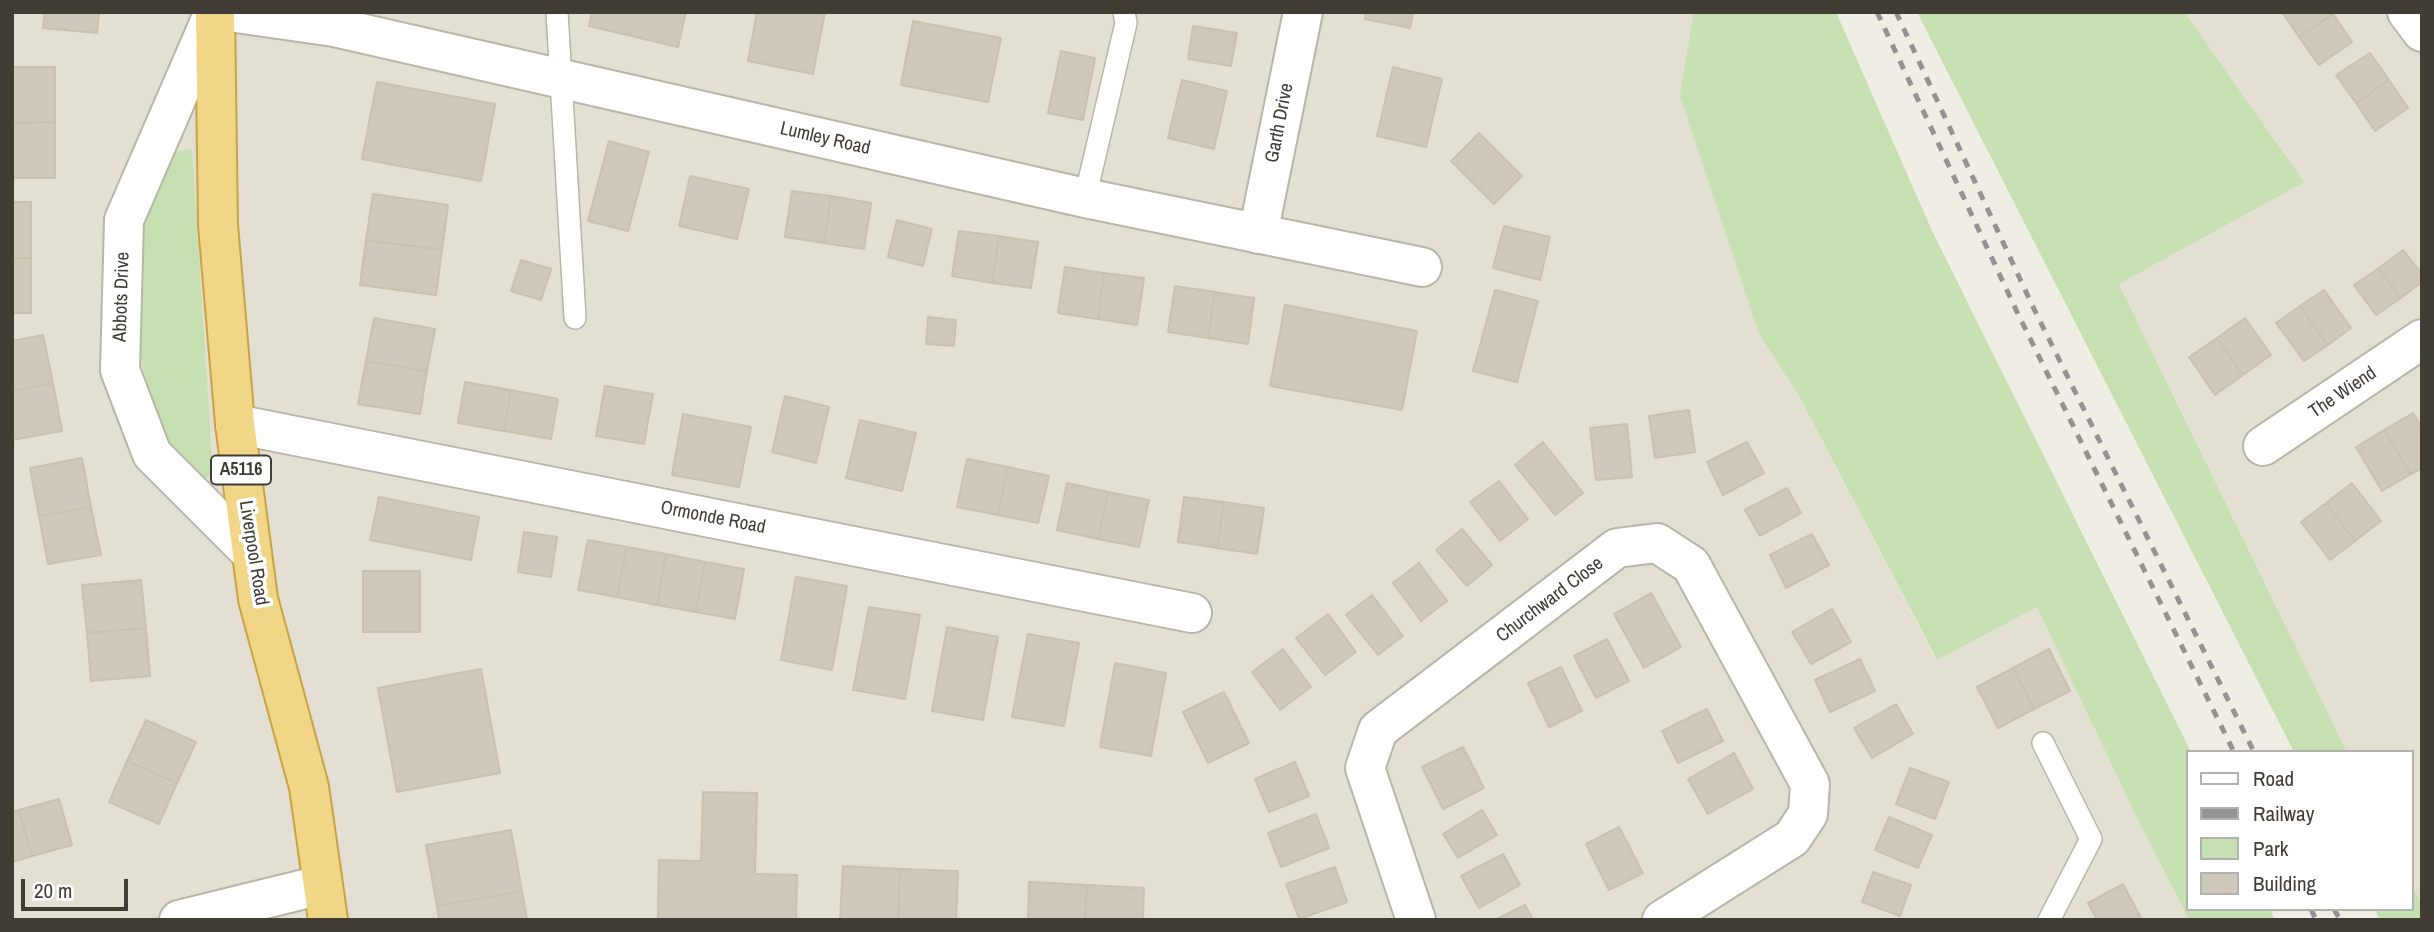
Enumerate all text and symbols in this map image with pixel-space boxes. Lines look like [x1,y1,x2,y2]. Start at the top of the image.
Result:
street label: Garth Drive [1261,81,1299,165]
street label: Lumley Road [778,118,872,160]
street label: Abbots Drive [109,252,135,342]
street label: The Wiend [2305,362,2381,424]
road number: A5116 [211,456,271,484]
street label: Ormonde Road [659,497,767,539]
street label: Liverpool Road [233,499,273,607]
street label: Churchward Close [1492,552,1608,648]
legend [2186,750,2413,911]
text: Road [2253,764,2294,793]
text: Railway [2253,799,2314,828]
text: Park [2253,834,2288,863]
scale bar [24,866,131,910]
text: Building [2253,869,2316,898]
text: 20 m [34,876,72,905]

